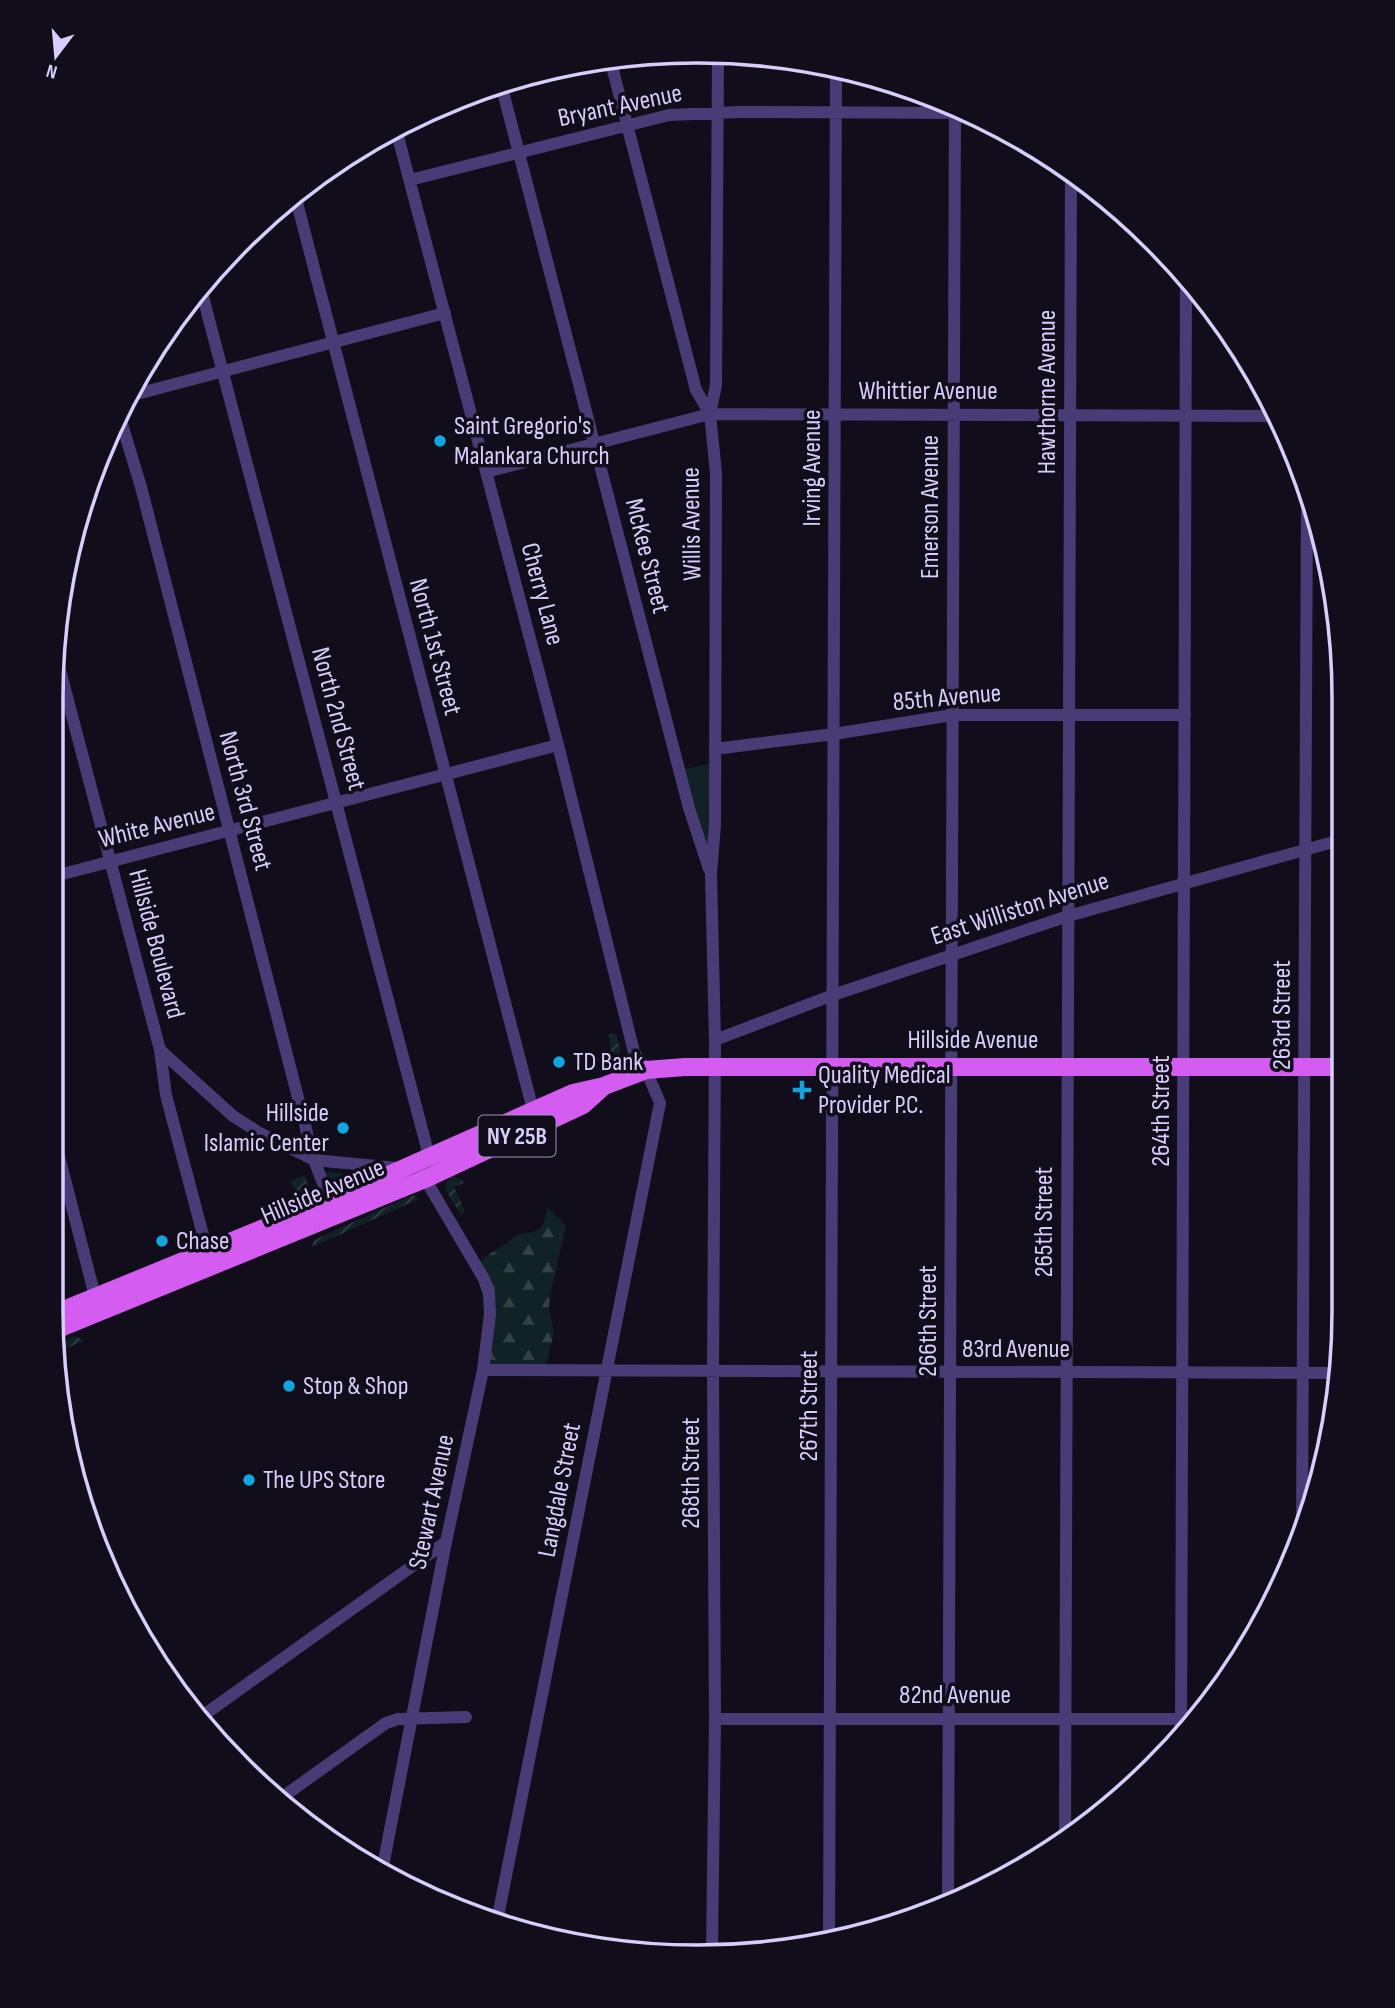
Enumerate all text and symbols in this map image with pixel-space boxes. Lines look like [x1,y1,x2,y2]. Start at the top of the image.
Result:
north arrow [21,21,91,91]
text: N [44,58,60,83]
street label: Bryant Avenue [555,78,685,134]
street label: Hawthorne Avenue [1032,310,1063,474]
street label: Whittier Avenue [858,376,998,407]
street label: Irving Avenue [797,409,828,527]
place label: Saint Gregorio's Malankara Church [454,411,610,472]
marker: Saint Gregorio's Malankara Church [432,433,448,449]
street label: Emerson Avenue [915,435,946,579]
street label: Willis Avenue [676,467,708,581]
street label: McKee Street [618,495,676,617]
street label: Cherry Lane [513,539,571,649]
street label: North 1st Street [402,575,468,719]
street label: North 2nd Street [304,644,372,794]
street label: 85th Avenue [892,678,1002,718]
street label: North 3rd Street [212,728,278,874]
street label: White Avenue [96,797,218,855]
street label: Hillside Boulevard [121,866,191,1022]
street label: East Williston Avenue [927,866,1113,952]
street label: 263rd Street [1267,960,1298,1070]
street label: Hillside Avenue [908,1025,1038,1056]
place label: TD Bank [573,1047,643,1078]
marker: TD Bank [551,1054,567,1070]
street label: 264th Street [1146,1055,1177,1167]
place label: Quality Medical Provider P.C. [818,1060,951,1121]
marker: Quality Medical Provider P.C. [792,1080,812,1100]
place label: Hillside Islamic Center [204,1098,330,1159]
road number: NY 25B [478,1116,556,1156]
marker: Hillside Islamic Center [335,1120,351,1136]
street label: Hillside Avenue [257,1152,389,1232]
street label: 265th Street [1029,1167,1060,1277]
place label: Chase [176,1226,230,1257]
marker: Chase [154,1233,170,1249]
street label: 266th Street [913,1265,944,1377]
street label: 83rd Avenue [962,1334,1070,1365]
street label: 267th Street [794,1351,825,1461]
place label: Stop & Shop [303,1371,409,1402]
marker: Stop & Shop [281,1378,297,1394]
street label: 268th Street [676,1417,707,1529]
street label: Langdale Street [532,1420,588,1560]
street label: Stewart Avenue [403,1432,461,1572]
place label: The UPS Store [263,1465,385,1496]
marker: The UPS Store [241,1472,257,1488]
street label: 82nd Avenue [899,1680,1011,1711]

